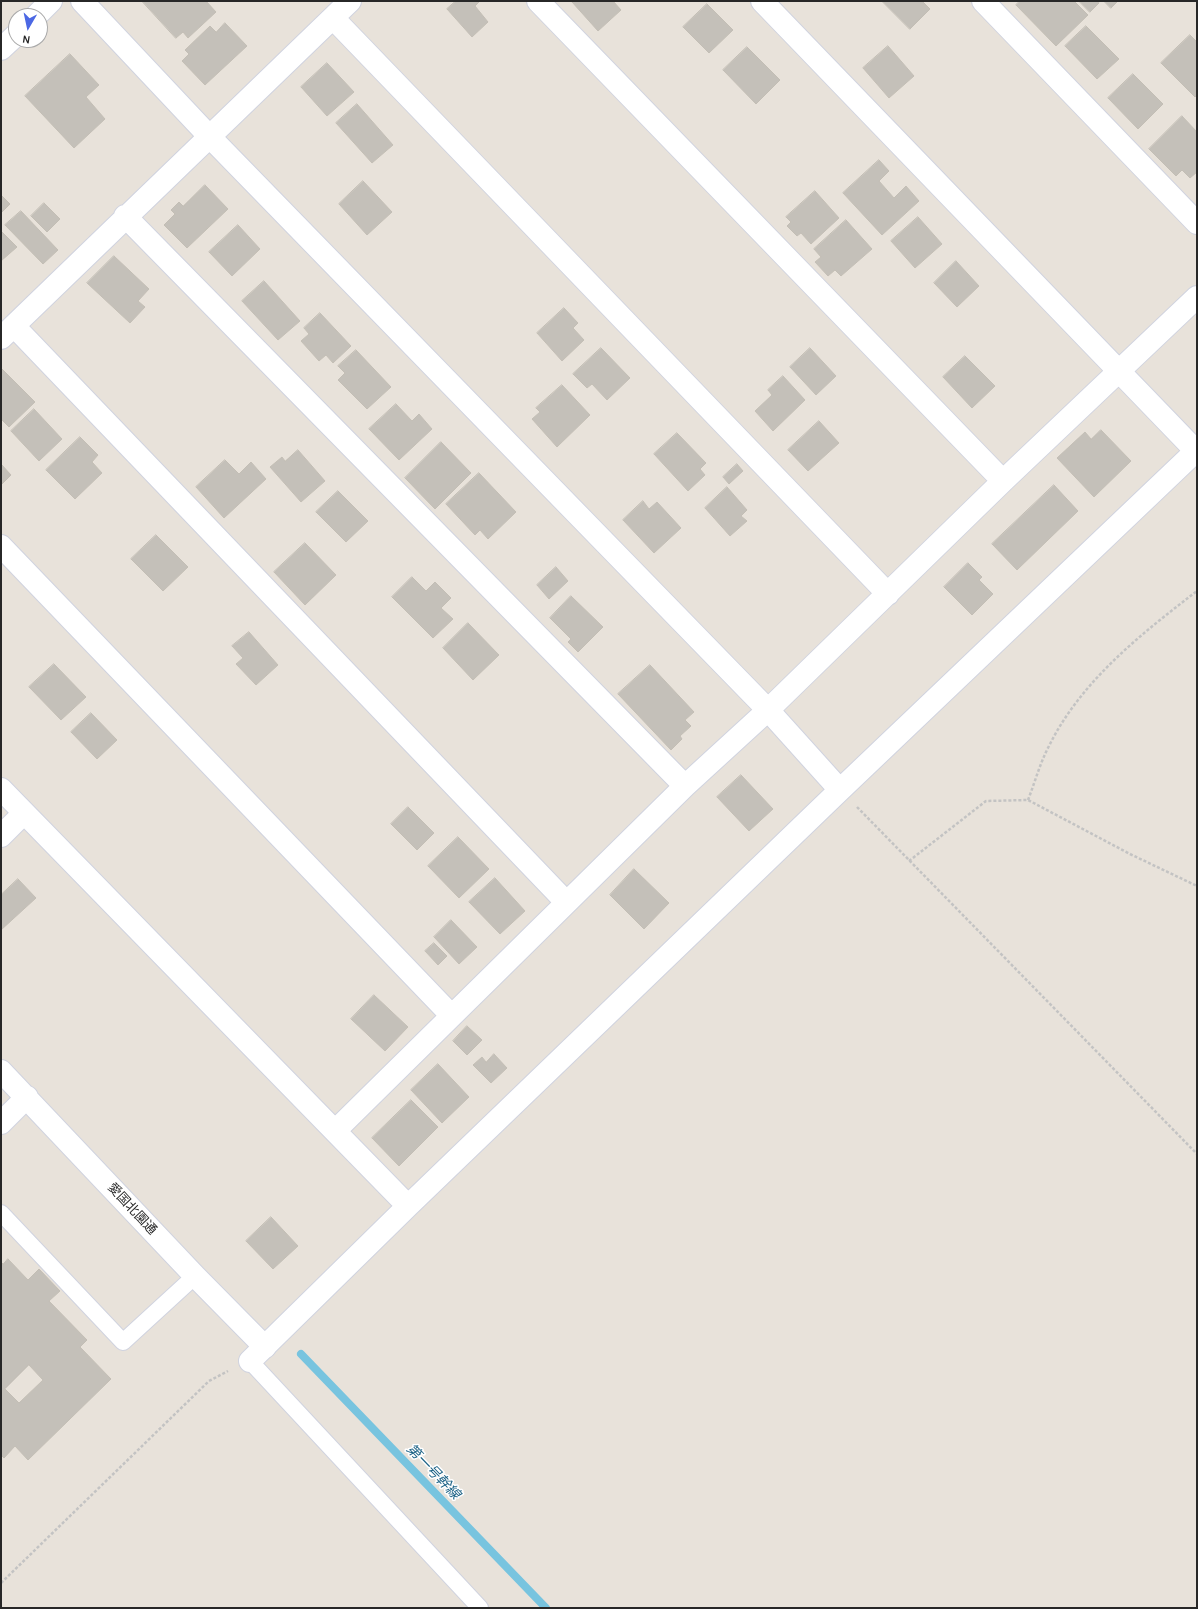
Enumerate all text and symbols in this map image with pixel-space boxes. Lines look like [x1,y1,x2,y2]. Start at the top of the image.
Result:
north arrow [8,8,48,48]
text: N [21,32,31,46]
street label: 愛国北園通 [104,1180,160,1238]
water label: 第一号幹線 [403,1441,463,1503]

